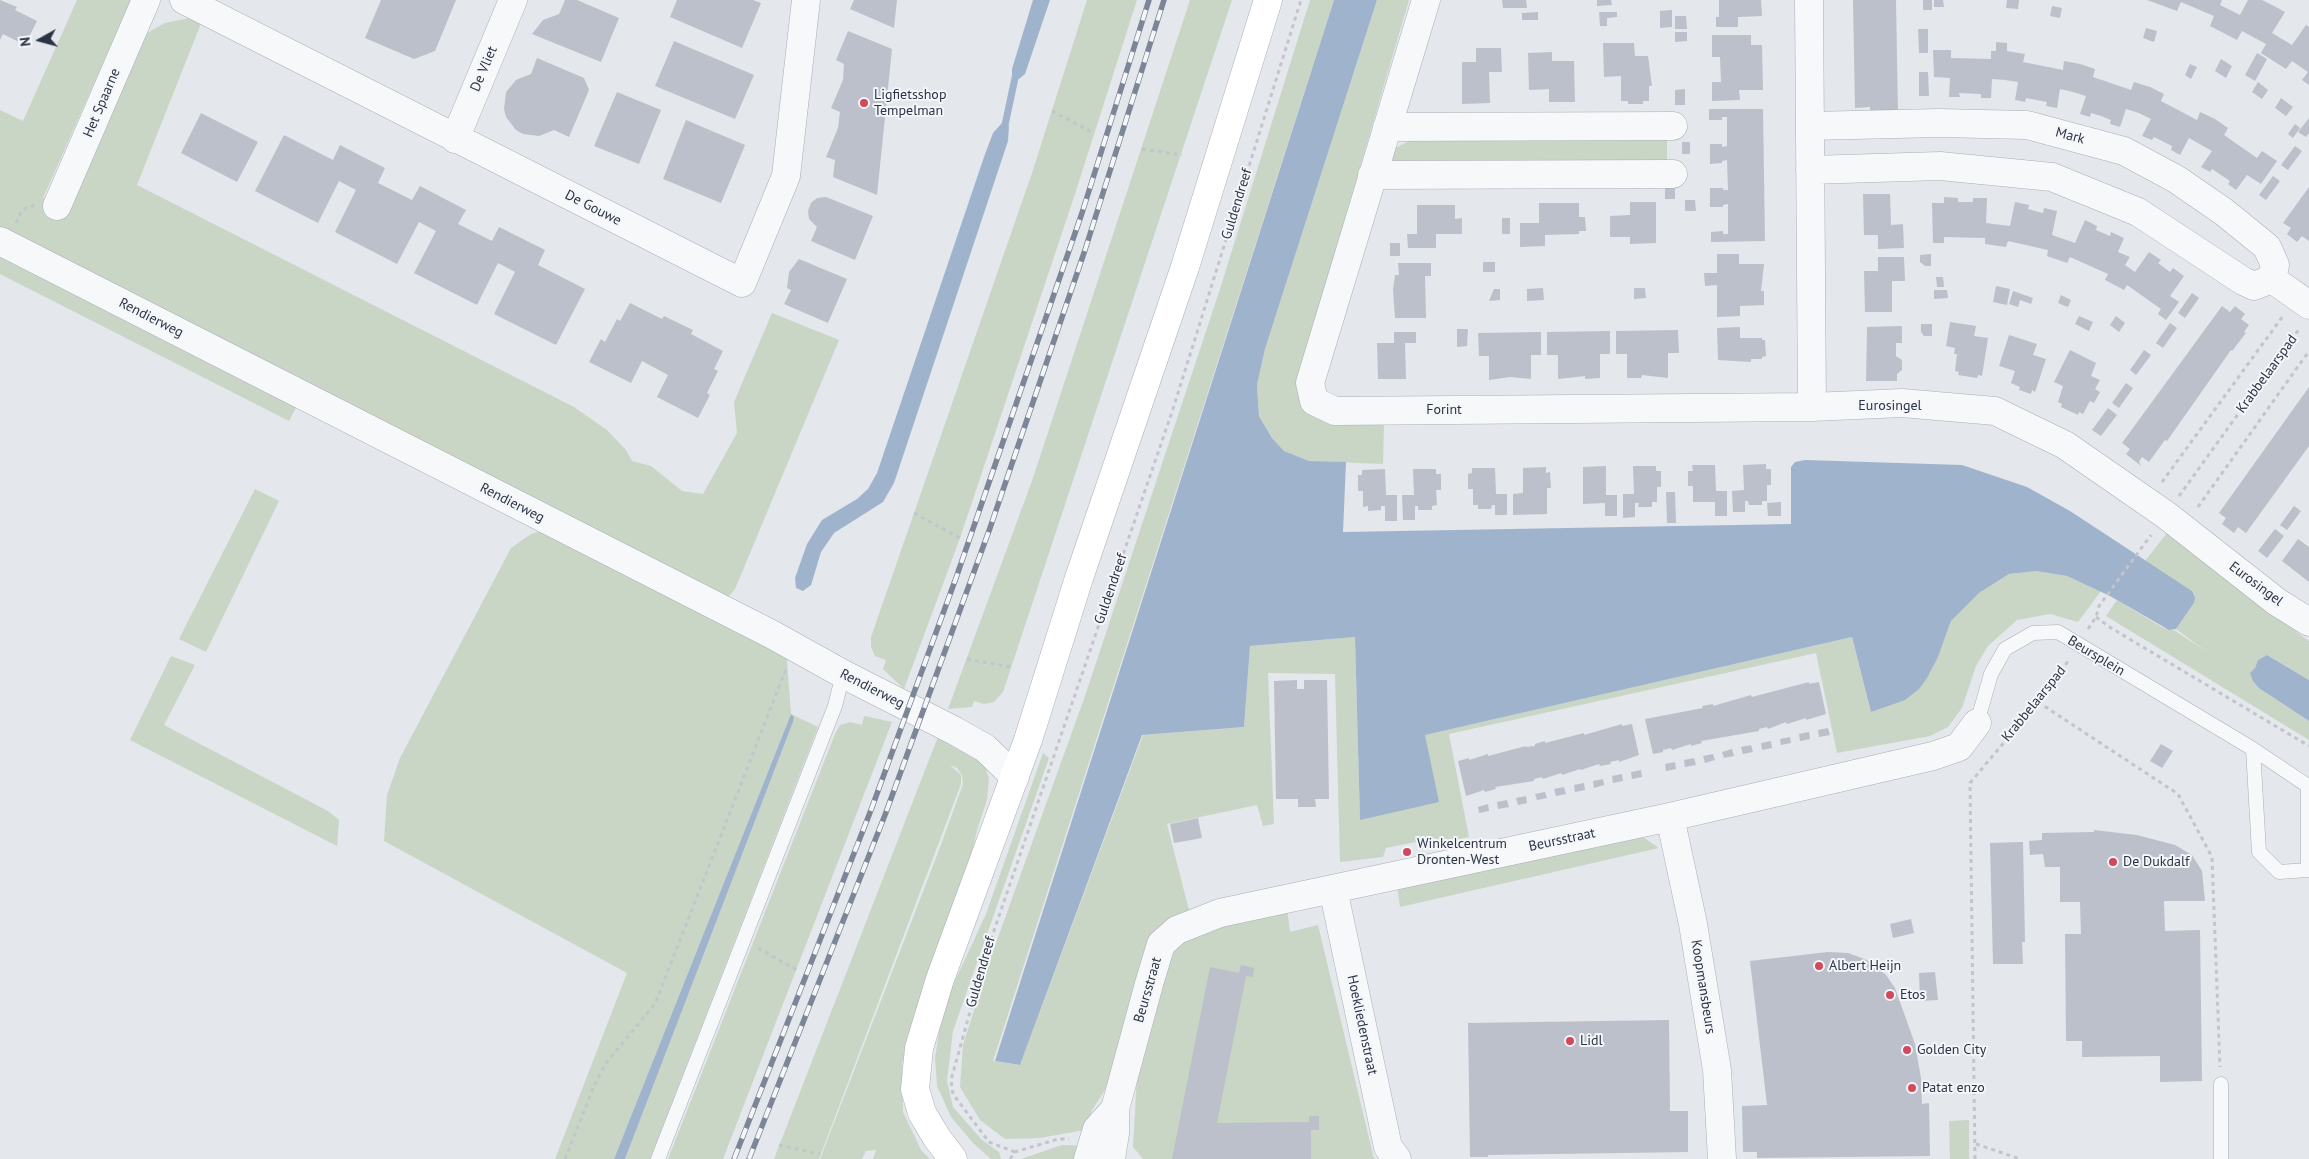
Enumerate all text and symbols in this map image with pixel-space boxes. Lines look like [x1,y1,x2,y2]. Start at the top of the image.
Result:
north arrow [15,15,65,65]
text: N [16,36,35,47]
street label: De Vliet [467,44,501,94]
street label: Het Spaarne [80,66,124,140]
place label: Ligfietsshop Tempelman [874,87,946,120]
marker: Ligfietsshop Tempelman [858,97,870,109]
street label: Mark [2054,124,2086,148]
street label: Guldendreef [1218,166,1256,242]
street label: De Gouwe [562,187,624,229]
street label: Rendierweg [116,295,186,341]
street label: Krabbelaarspad [2233,332,2301,416]
street label: Eurosingel [1858,398,1922,414]
street label: Forint [1426,402,1462,418]
street label: Rendierweg [477,480,547,526]
street label: Guldendreef [1091,552,1131,626]
street label: Eurosingel [2226,558,2286,610]
street label: Beursplein [2064,632,2128,680]
street label: Krabbelaarspad [1998,663,2070,745]
street label: Rendierweg [837,666,907,712]
street label: Beursstraat [1527,825,1597,855]
place label: Winkelcentrum Dronten-West [1417,836,1507,869]
marker: Winkelcentrum Dronten-West [1401,846,1413,858]
place label: De Dukdalf [2123,854,2189,870]
marker: De Dukdalf [2107,856,2119,868]
street label: Guldendreef [963,934,999,1010]
street label: Koopmansbeurs [1687,939,1719,1035]
street label: Beursstraat [1131,955,1165,1025]
place label: Albert Heijn [1829,958,1901,974]
marker: Albert Heijn [1813,960,1825,972]
street label: Hoekliedenstraat [1343,973,1381,1077]
place label: Etos [1900,987,1925,1003]
marker: Etos [1884,989,1896,1001]
place label: Lidl [1580,1033,1603,1049]
marker: Lidl [1564,1035,1576,1047]
place label: Golden City [1917,1042,1986,1058]
marker: Golden City [1901,1044,1913,1056]
place label: Patat enzo [1922,1080,1985,1096]
marker: Patat enzo [1906,1082,1918,1094]

